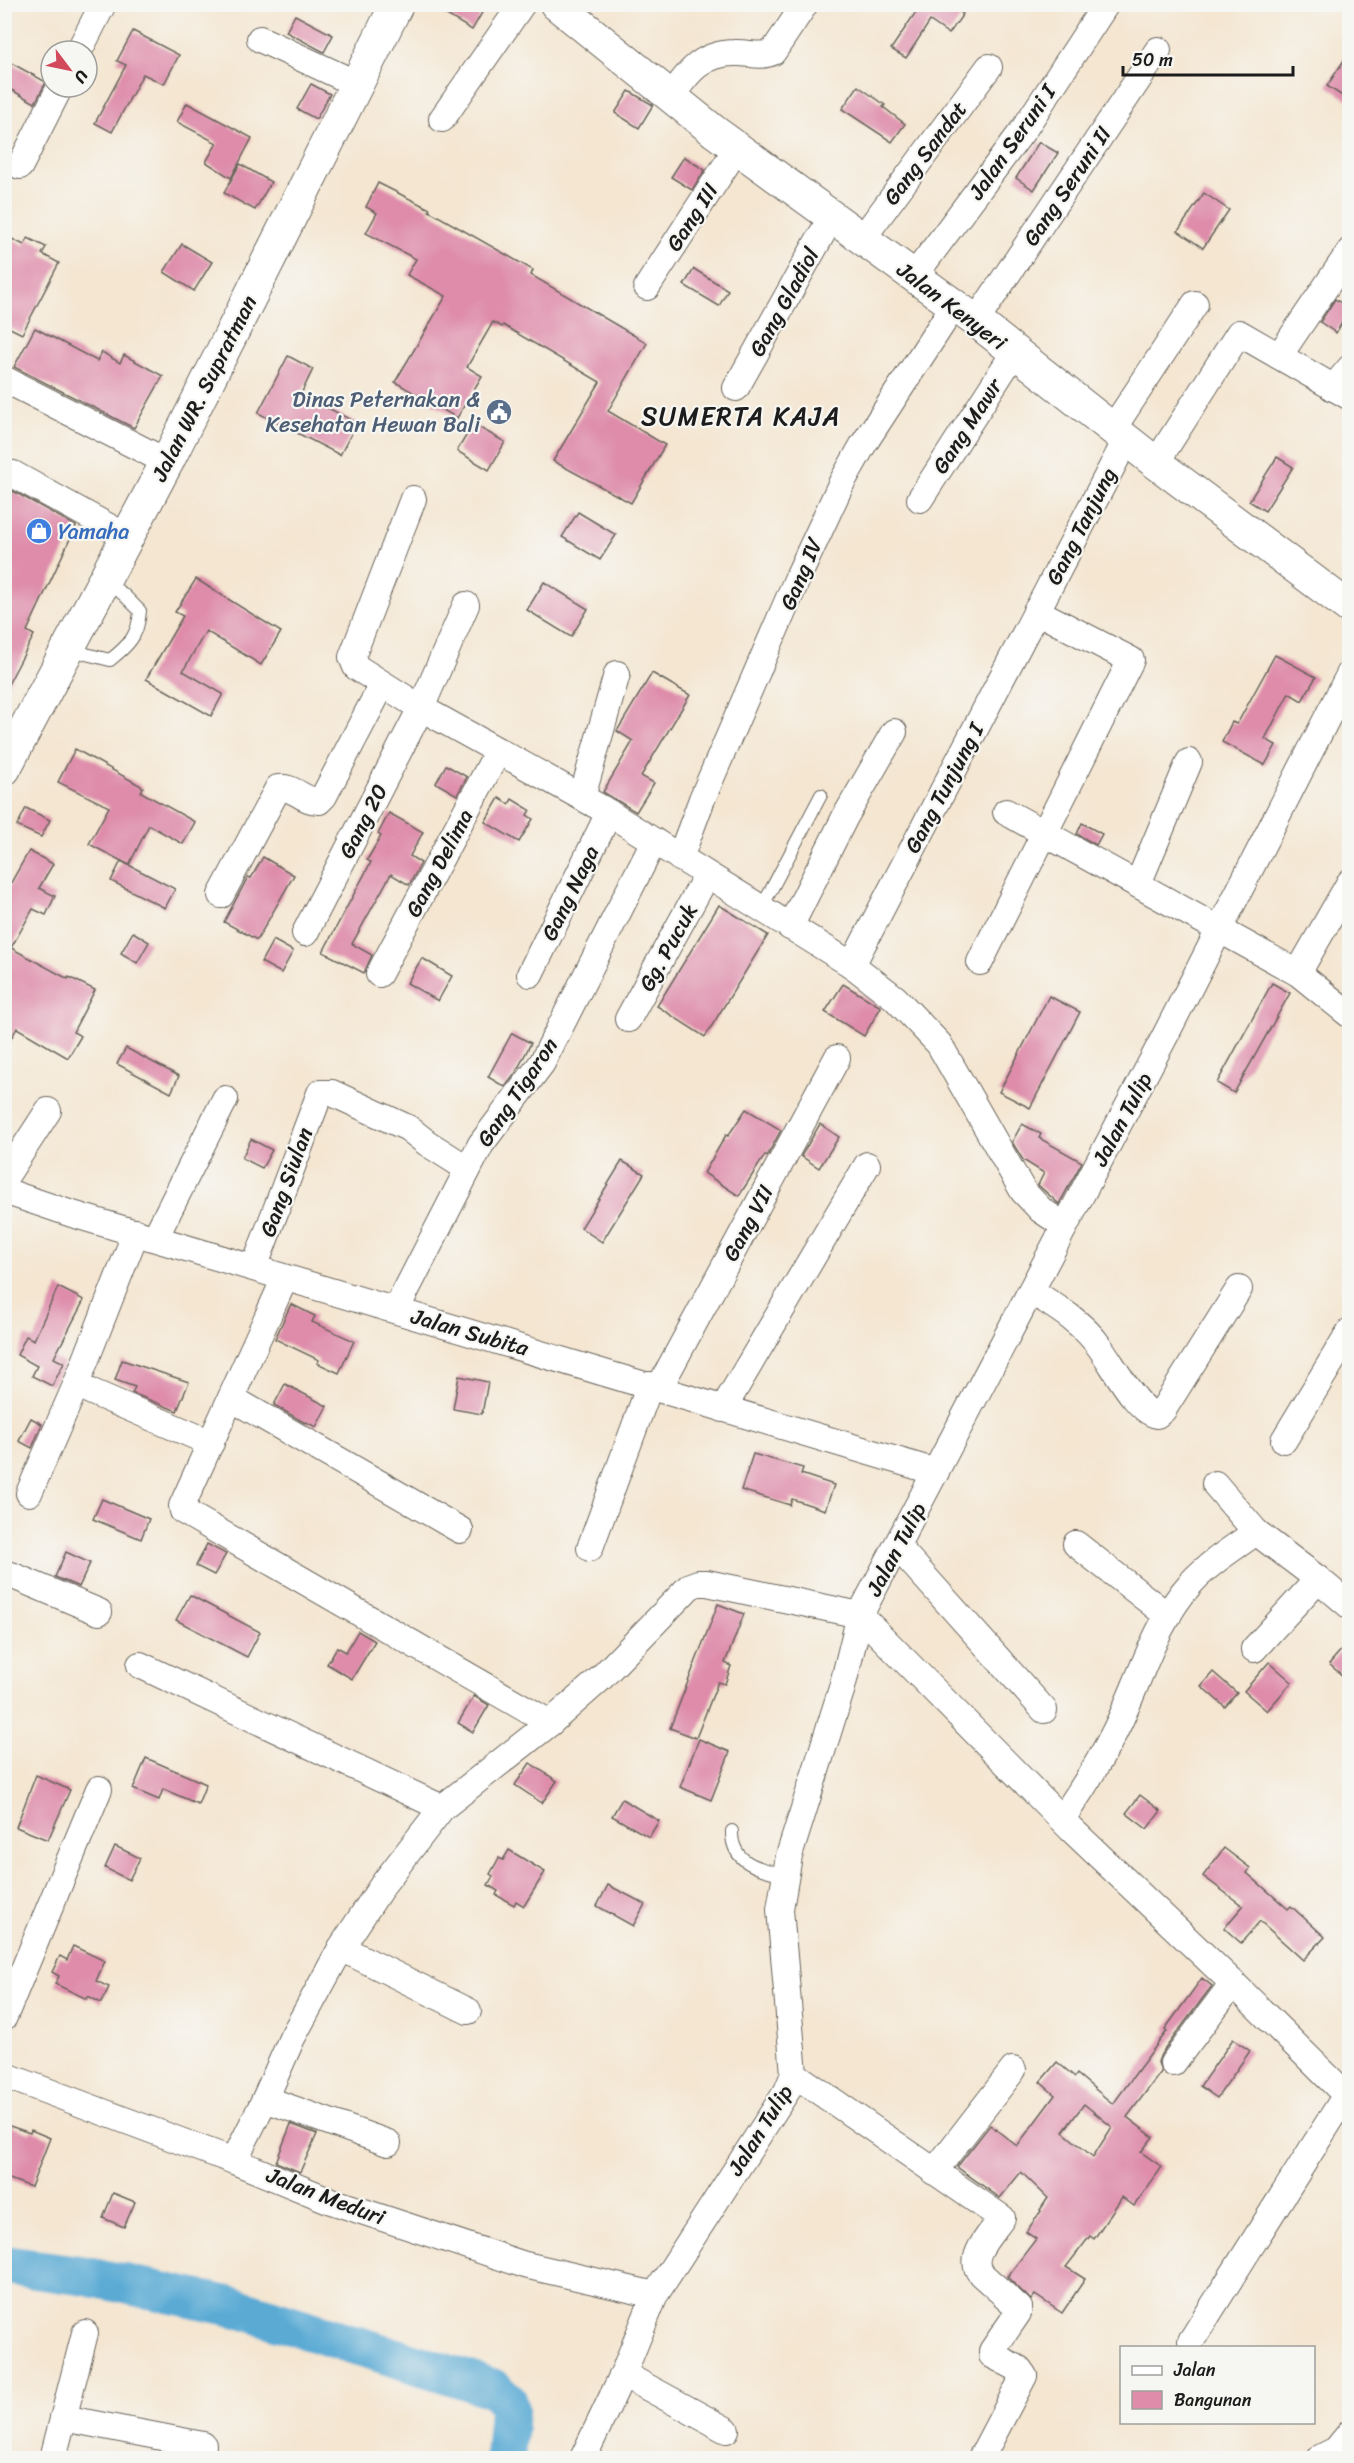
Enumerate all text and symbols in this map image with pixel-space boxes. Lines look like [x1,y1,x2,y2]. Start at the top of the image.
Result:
north arrow [39,39,99,99]
scale bar [1123,39,1292,77]
text: 50 m [1132,44,1173,76]
text: U [65,65,96,90]
street label: Jalan Seruni I [957,75,1067,209]
street label: Gang Sandat [873,92,978,214]
street label: Gang Seruni II [1012,117,1122,254]
street label: Gang III [655,174,729,259]
street label: Gang Gladiol [738,240,830,364]
street label: Jalan Kenyeri [888,251,1016,361]
street label: Jalan WR. Supratman [140,288,268,489]
street label: Gang Mawr [921,369,1014,482]
place label: Dinas Peternakan & Kesehatan Hewan Bali [266,380,481,444]
district label: SUMERTA KAJA [641,393,841,439]
public building icon: Dinas Peternakan & Kesehatan Hewan Bali [484,397,514,427]
street label: Gang Tanjung [1035,460,1127,592]
place label: Yamaha [58,512,129,551]
shop icon: Yamaha [24,516,54,546]
street label: Gang IV [768,531,834,616]
street label: Gang Tunjung I [893,714,995,860]
street label: Gang 20 [327,776,399,866]
street label: Gang Delima [394,802,484,924]
street label: Gang Naga [530,839,610,947]
street label: Gg. Pucuk [628,895,708,999]
street label: Gang Tigaron [466,1029,568,1155]
street label: Jalan Tulip [1080,1065,1163,1174]
street label: Gang Siulan [248,1122,324,1242]
street label: Gang VII [712,1177,785,1268]
street label: Jalan Subita [406,1296,534,1368]
street label: Jalan Tulip [854,1495,937,1604]
street label: Jalan Tulip [716,2076,804,2184]
street label: Jalan Meduri [260,2155,392,2237]
legend [1120,2346,1315,2424]
text: Jalan [1173,2354,1216,2386]
text: Bangunan [1174,2384,1252,2416]

